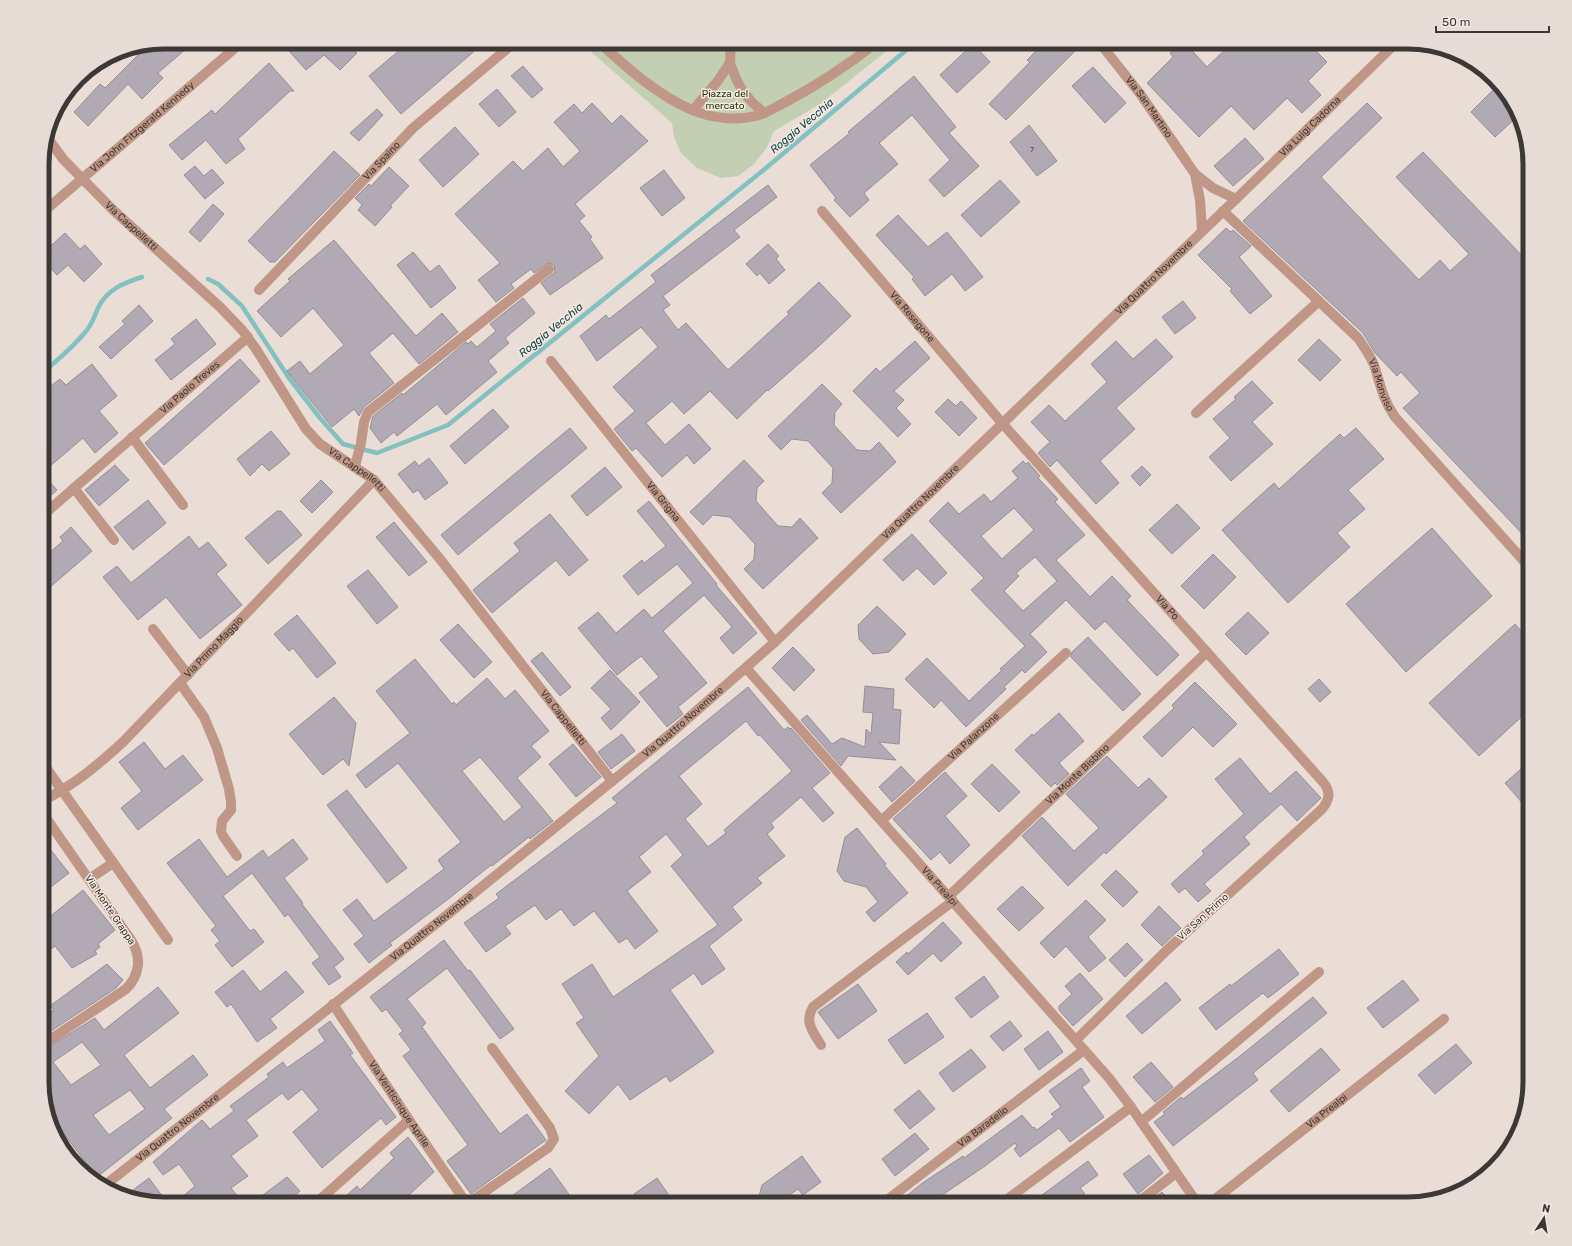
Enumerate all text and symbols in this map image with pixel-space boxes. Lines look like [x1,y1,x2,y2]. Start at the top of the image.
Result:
scale bar [1436,8,1549,34]
text: 50 m [1442,15,1470,29]
street label: Via San Martino [1123,74,1175,140]
street label: Via John Fitzgerald Kennedy [88,79,197,175]
park label: Piazza del mercato [702,88,748,112]
street label: Via Luigi Cadorna [1277,94,1343,159]
water label: Roggia Vecchia [768,95,837,156]
street label: Via Spaino [360,139,403,183]
house number: 7 [1030,145,1034,154]
street label: Via Cappelletti [102,199,160,253]
street label: Via Quattro Novembre [1113,237,1196,317]
street label: Via Resegone [887,289,937,345]
water label: Roggia Vecchia [516,300,586,360]
street label: Via Monviso [1366,357,1396,414]
street label: Via Paolo Treves [158,358,222,417]
street label: Via Cappelletti [326,445,387,494]
street label: Via Quattro Novembre [880,462,962,542]
street label: Via Grigna [644,479,683,524]
street label: Via Po [1153,593,1182,623]
street label: Via Primo Maggio [182,614,246,680]
street label: Via Quattro Novembre [640,684,726,760]
street label: Via Cappelletti [538,687,588,748]
street label: Via Palanzone [946,710,1002,763]
street label: Via Monte Bisbino [1043,741,1112,807]
street label: Via Prealpi [919,864,960,909]
street label: Via Monte Grappa [82,873,138,947]
street label: Via Quattro Novembre [388,890,476,963]
street label: Via San Primo [1175,891,1231,943]
street label: Via Venticinque Aprile [366,1059,432,1150]
street label: Via Quattro Novembre [134,1091,222,1164]
street label: Via Prealpi [1304,1091,1350,1131]
street label: Via Baradello [955,1104,1011,1150]
north arrow [1524,1198,1564,1238]
text: N [1541,1202,1551,1216]

